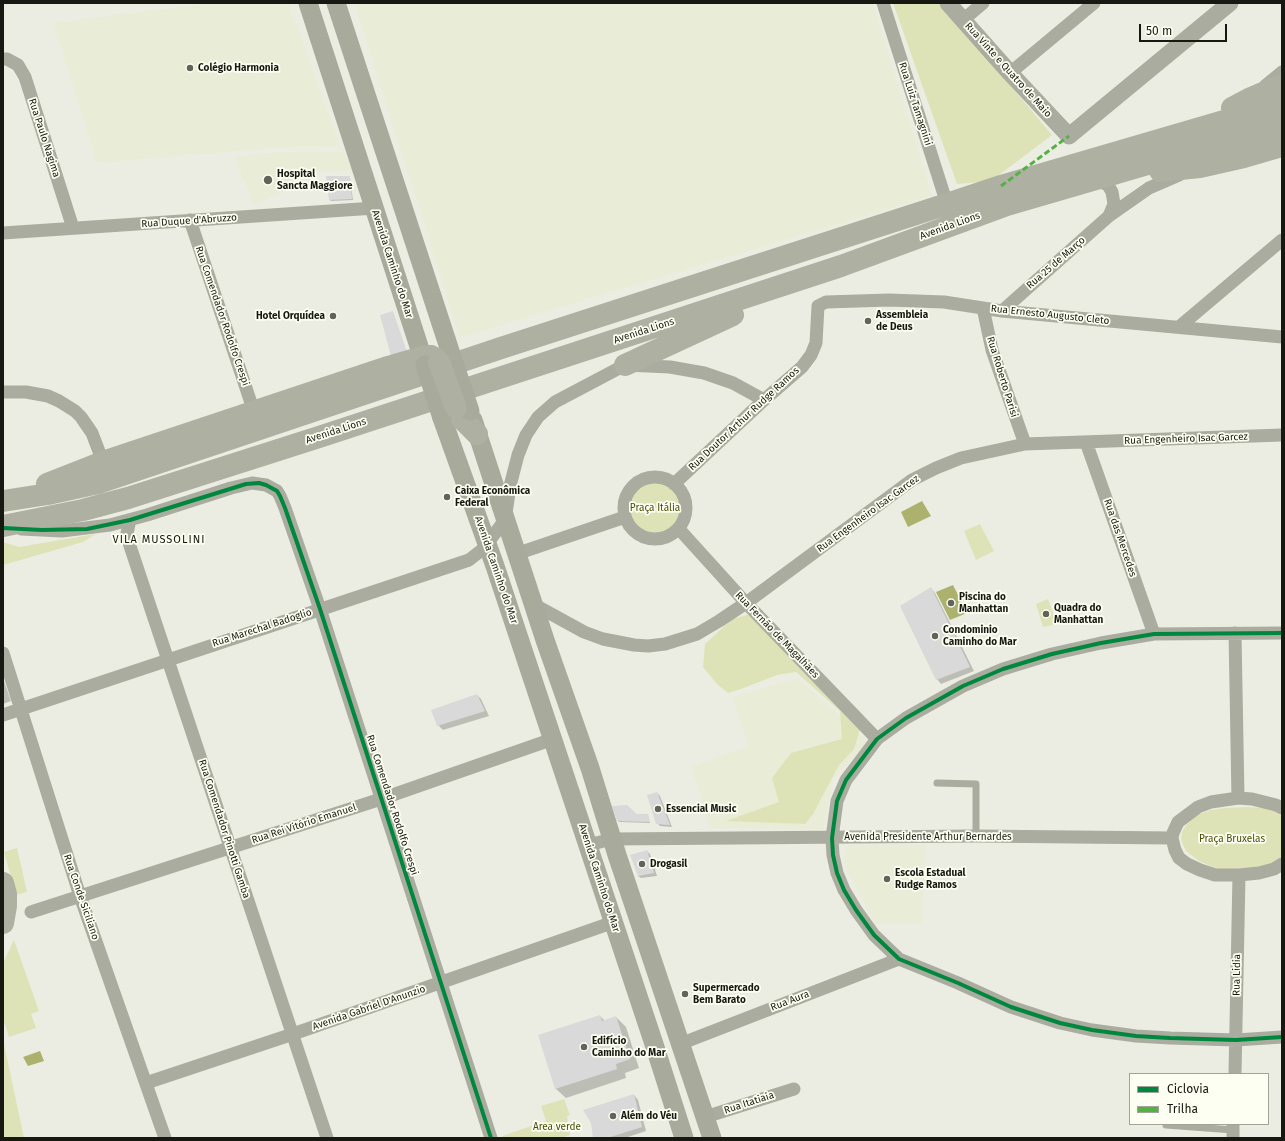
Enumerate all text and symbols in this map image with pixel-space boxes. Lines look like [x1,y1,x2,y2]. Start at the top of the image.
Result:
scale bar [1141,16,1229,42]
street label: Rua Vinte e Quatro de Maio [962,20,1054,120]
text: 50 m [1146,24,1172,38]
street label: Rua Luiz Tamagnini [896,61,934,147]
place label: Colégio Harmonia [198,62,279,74]
marker: Colégio Harmonia [185,63,195,73]
street label: Rua Paulo Nagima [26,97,62,179]
place label: Hospital Sancta Maggiore [277,168,352,192]
marker: Hospital Sancta Maggiore [262,174,274,186]
street label: Avenida Caminho do Mar [369,208,415,320]
street label: Avenida Lions [918,210,982,242]
street label: Rua Duque d'Abruzzo [141,212,237,230]
street label: Rua 25 de Março [1024,234,1088,292]
street label: Rua Comendador Rodolfo Crespi [192,245,252,387]
street label: Rua Ernesto Augusto Cleto [990,303,1110,327]
place label: Assembleia de Deus [876,309,928,332]
place label: Hotel Orquídea [256,310,325,322]
marker: Hotel Orquídea [328,311,338,321]
street label: Avenida Lions [612,316,676,346]
marker: Assembleia de Deus [863,316,873,326]
street label: Rua Roberto Parisi [984,335,1020,419]
street label: Rua Doutor Arthur Rudge Ramos [686,365,802,473]
street label: Avenida Lions [304,416,368,446]
street label: Rua Engenheiro Isac Garcez [1124,431,1248,447]
street label: Rua Engenheiro Isac Garcez [814,473,922,555]
place label: Caixa Econômica Federal [455,485,530,508]
marker: Caixa Econômica Federal [442,492,452,502]
street label: Rua das Mercedes [1101,498,1139,578]
park label: Praça Itália [630,502,680,514]
street label: Avenida Caminho do Mar [472,515,520,625]
district label: VILA MUSSOLINI [113,533,205,547]
street label: Rua Fernão de Magalhães [733,589,821,681]
place label: Piscina do Manhattan [959,591,1008,614]
marker: Piscina do Manhattan [946,598,956,608]
place label: Quadra do Manhattan [1054,602,1103,626]
street label: Rua Marechal Badoglio [211,606,313,650]
marker: Quadra do Manhattan [1041,609,1051,619]
place label: Condominio Caminho do Mar [943,624,1017,648]
marker: Condominio Caminho do Mar [930,631,940,641]
street label: Rua Comendador Rodolfo Crespi [364,733,420,877]
street label: Rua Comendador Pinotti Gamba [196,758,252,900]
street label: Rua Rei Vitório Emanuel [250,801,358,847]
place label: Essencial Music [666,803,736,815]
marker: Essencial Music [653,804,663,814]
street label: Avenida Caminho do Mar [576,822,622,934]
street label: Avenida Presidente Arthur Bernardes [844,831,1012,843]
park label: Praça Bruxelas [1199,833,1265,845]
street label: Rua Conde Siciliano [61,853,101,941]
place label: Drogasil [650,858,687,870]
marker: Drogasil [637,859,647,869]
place label: Escola Estadual Rudge Ramos [895,867,966,890]
marker: Escola Estadual Rudge Ramos [882,874,892,884]
street label: Rua Lidia [1231,954,1243,996]
place label: Supermercado Bem Barato [693,982,760,1006]
street label: Avenida Gabriel D'Anunzio [311,983,427,1033]
street label: Rua Aura [769,988,811,1014]
marker: Supermercado Bem Barato [680,989,690,999]
place label: Edifício Caminho do Mar [592,1035,666,1058]
marker: Edifício Caminho do Mar [579,1042,589,1052]
legend [1129,1073,1269,1125]
text: Ciclovia [1167,1082,1209,1096]
street label: Rua Itatiaia [722,1089,776,1117]
text: Trilha [1167,1102,1198,1116]
place label: Além do Véu [621,1110,677,1122]
marker: Além do Véu [608,1111,618,1121]
park label: Area verde [533,1121,581,1133]

